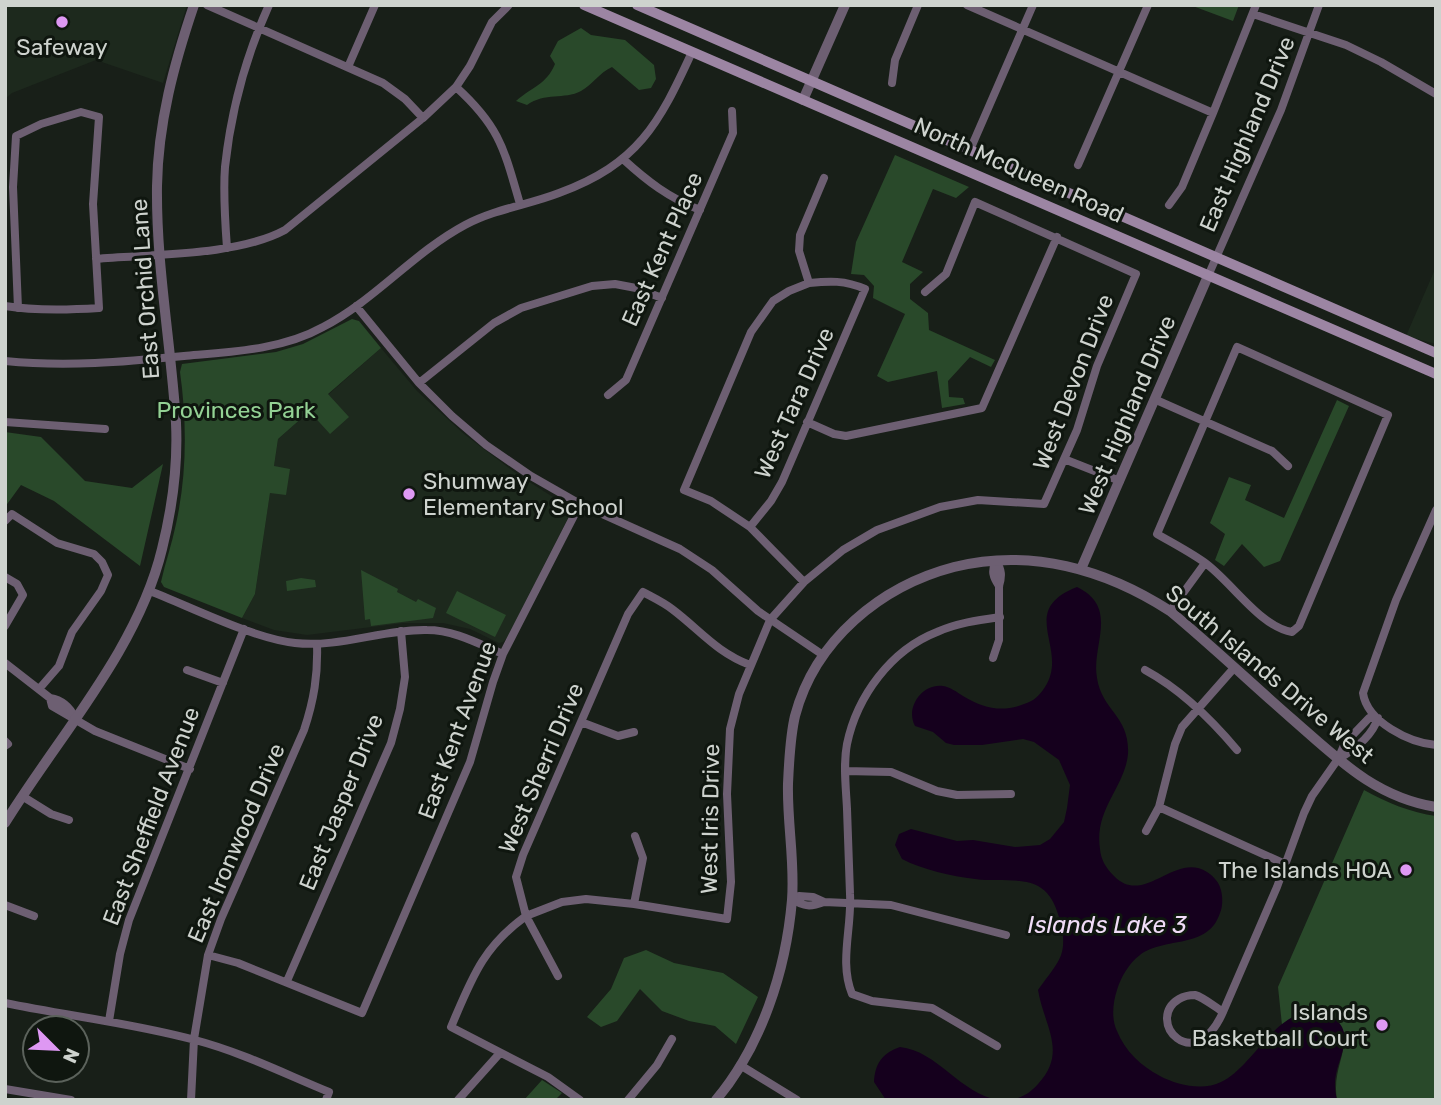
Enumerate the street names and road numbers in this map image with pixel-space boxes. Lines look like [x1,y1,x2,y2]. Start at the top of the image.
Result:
street label: East Highland Drive [1193,32,1301,236]
street label: North McQueen Road [910,111,1128,229]
street label: East Kent Place [615,167,709,331]
street label: East Orchid Lane [125,198,165,380]
street label: West Devon Drive [1027,290,1119,474]
street label: West Highland Drive [1072,311,1182,519]
street label: West Tara Drive [748,323,840,483]
street label: South Islands Drive West [1160,579,1380,769]
street label: East Kent Avenue [412,637,502,823]
street label: West Sherri Drive [492,679,590,857]
street label: East Sheffield Avenue [96,703,206,929]
street label: East Jasper Drive [293,710,389,894]
street label: East Ironwood Drive [181,739,291,947]
street label: West Iris Drive [695,744,725,894]

